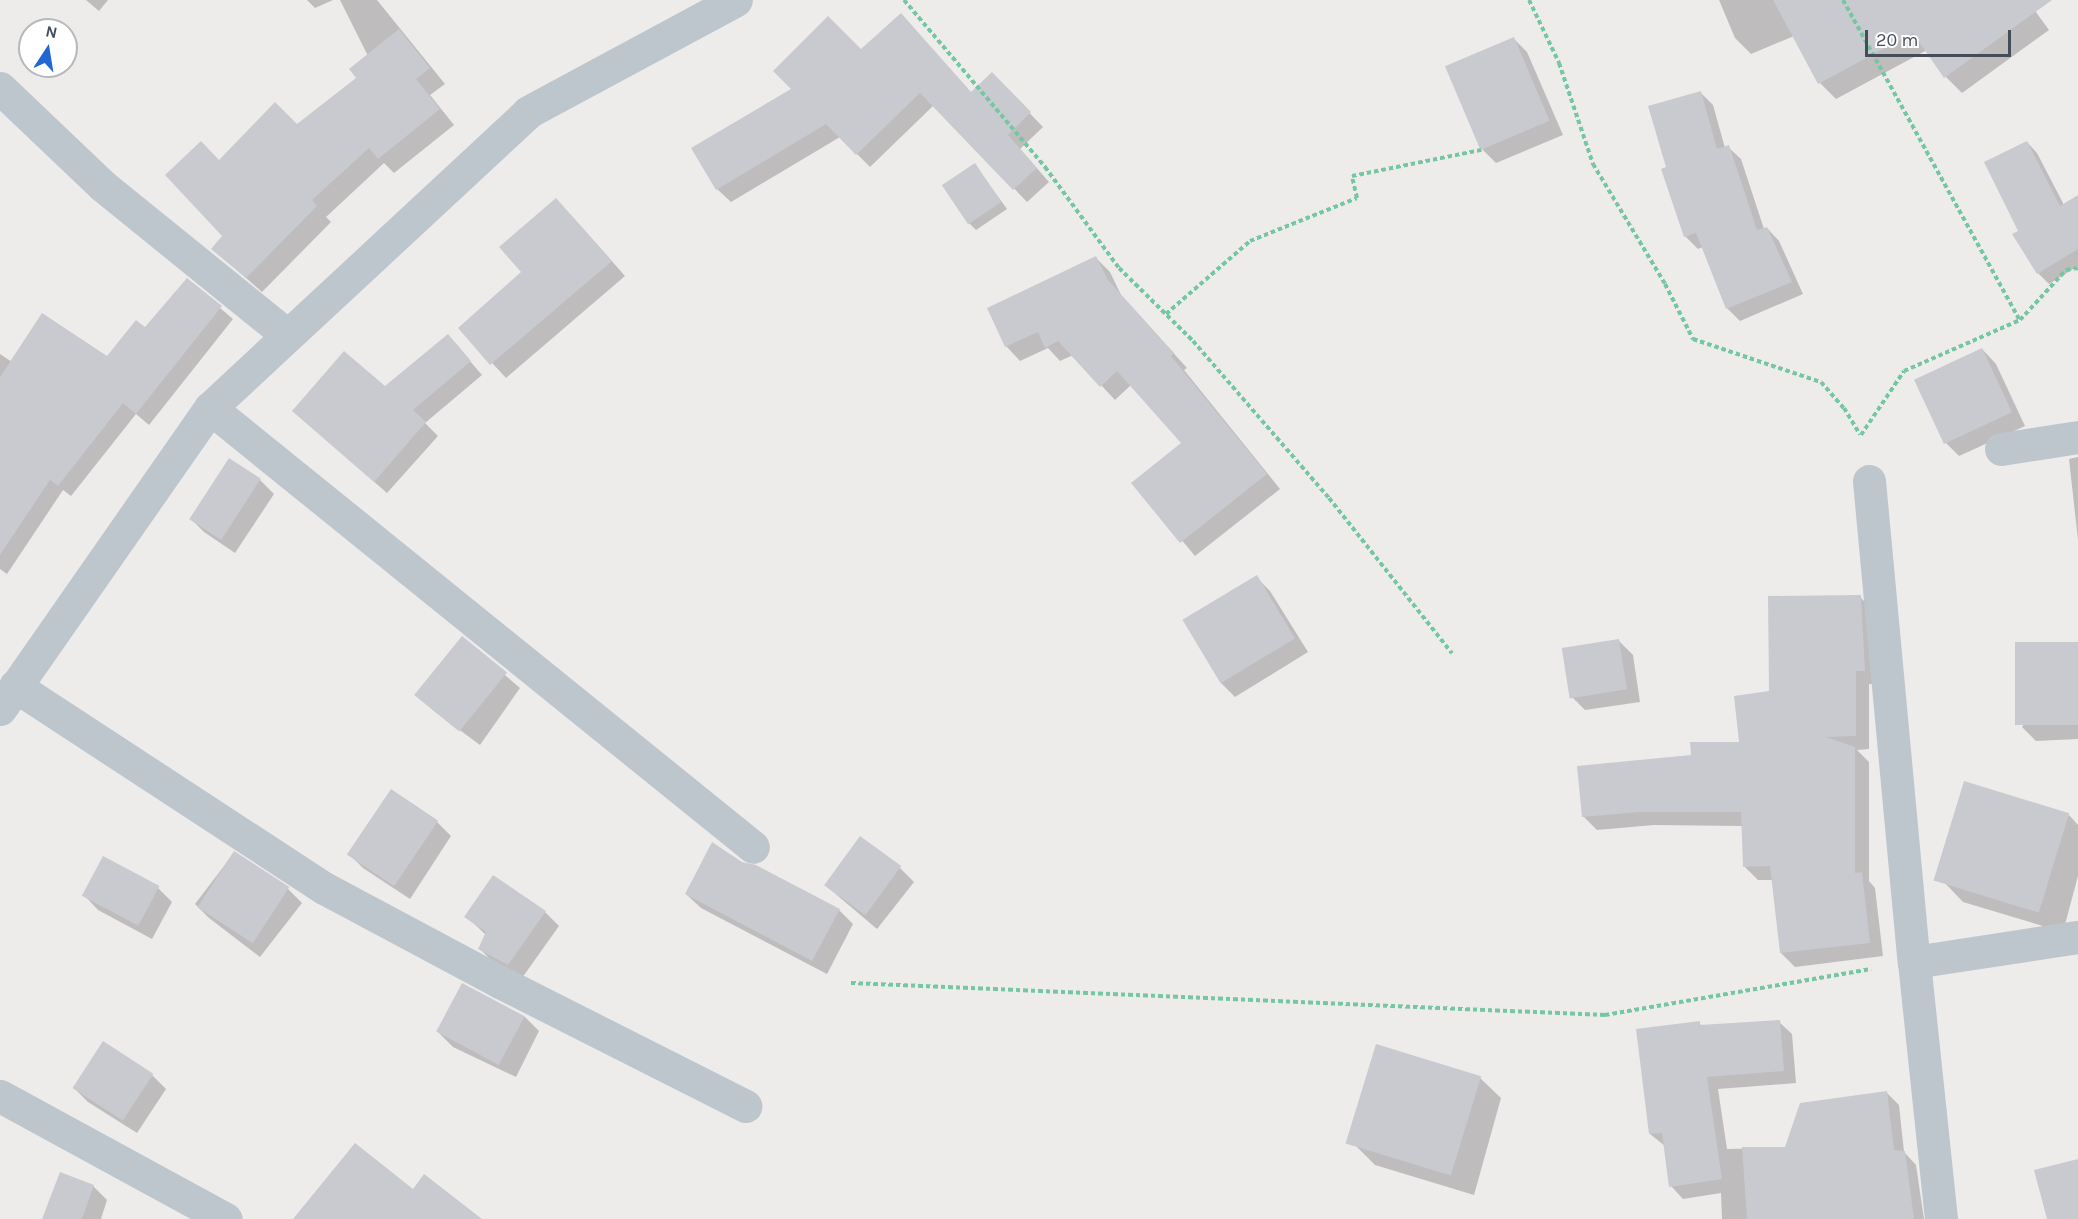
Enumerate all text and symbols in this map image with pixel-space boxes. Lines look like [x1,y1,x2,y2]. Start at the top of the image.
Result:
north arrow [18,18,78,78]
scale bar [1868,18,2014,56]
text: N [44,21,59,42]
text: 20 m [1876,29,1918,51]

